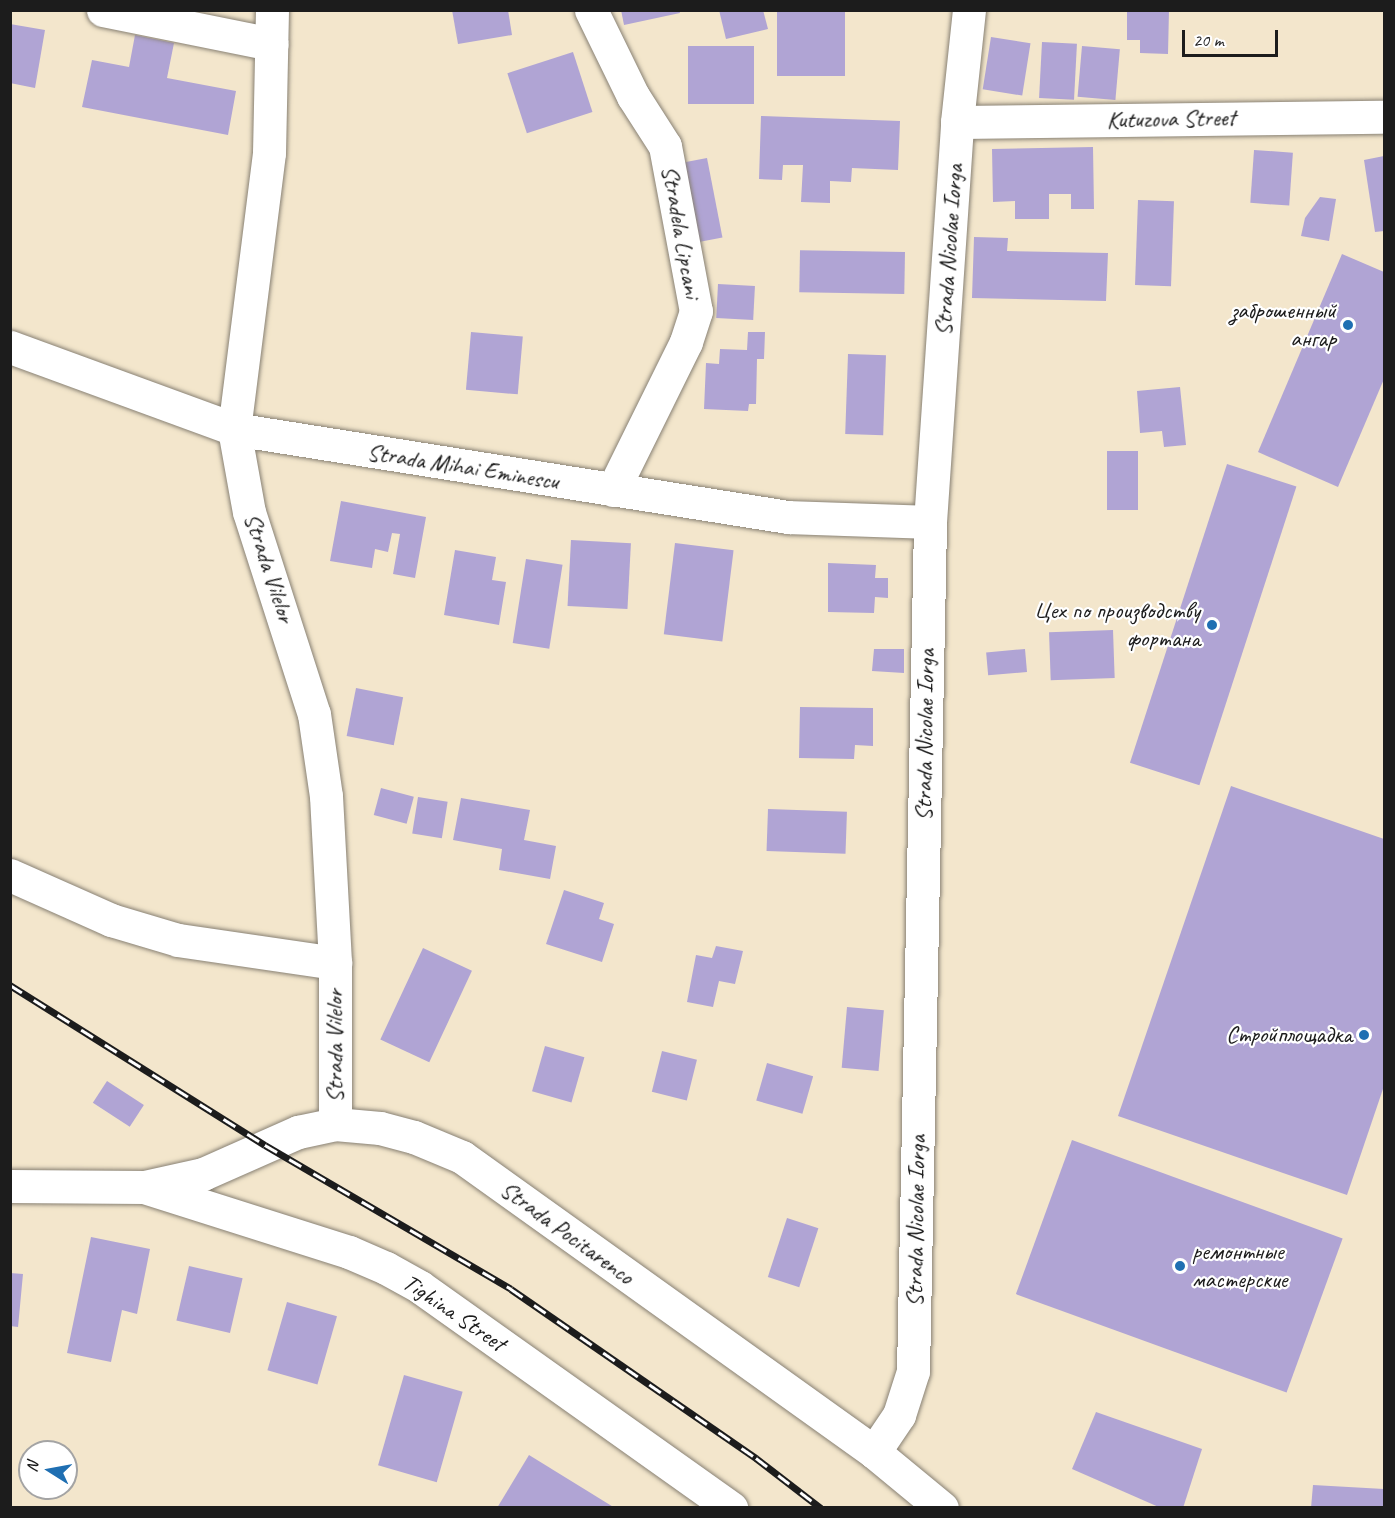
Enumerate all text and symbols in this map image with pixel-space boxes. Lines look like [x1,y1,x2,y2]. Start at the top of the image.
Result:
scale bar [1185,18,1281,56]
text: 20 m [1193,29,1224,51]
street label: Kutuzova Street [1106,103,1236,135]
street label: Strada Nicolae Iorga [929,163,969,337]
street label: Stradela Lipcani [655,164,707,300]
place label: заброшенный ангар [1231,297,1336,353]
marker: заброшенный ангар [1341,318,1355,332]
street label: Strada Mihai Eminescu [366,438,560,496]
street label: Strada Vilelor [238,510,300,626]
place label: Цех по производству фортана [1035,597,1200,653]
marker: Цех по производству фортана [1205,618,1219,632]
street label: Strada Nicolae Iorga [909,648,941,822]
street label: Strada Vilelor [321,989,349,1103]
place label: Стройплощадка [1226,1021,1352,1049]
marker: Стройплощадка [1357,1028,1371,1042]
street label: Strada Nicolae Iorga [900,1134,932,1308]
street label: Strada Pocitarenco [495,1175,639,1291]
place label: ремонтные мастерские [1192,1238,1287,1294]
marker: ремонтные мастерские [1173,1259,1187,1273]
street label: Tighina Street [397,1268,511,1358]
north arrow [18,1440,78,1500]
text: N [22,1460,43,1474]

